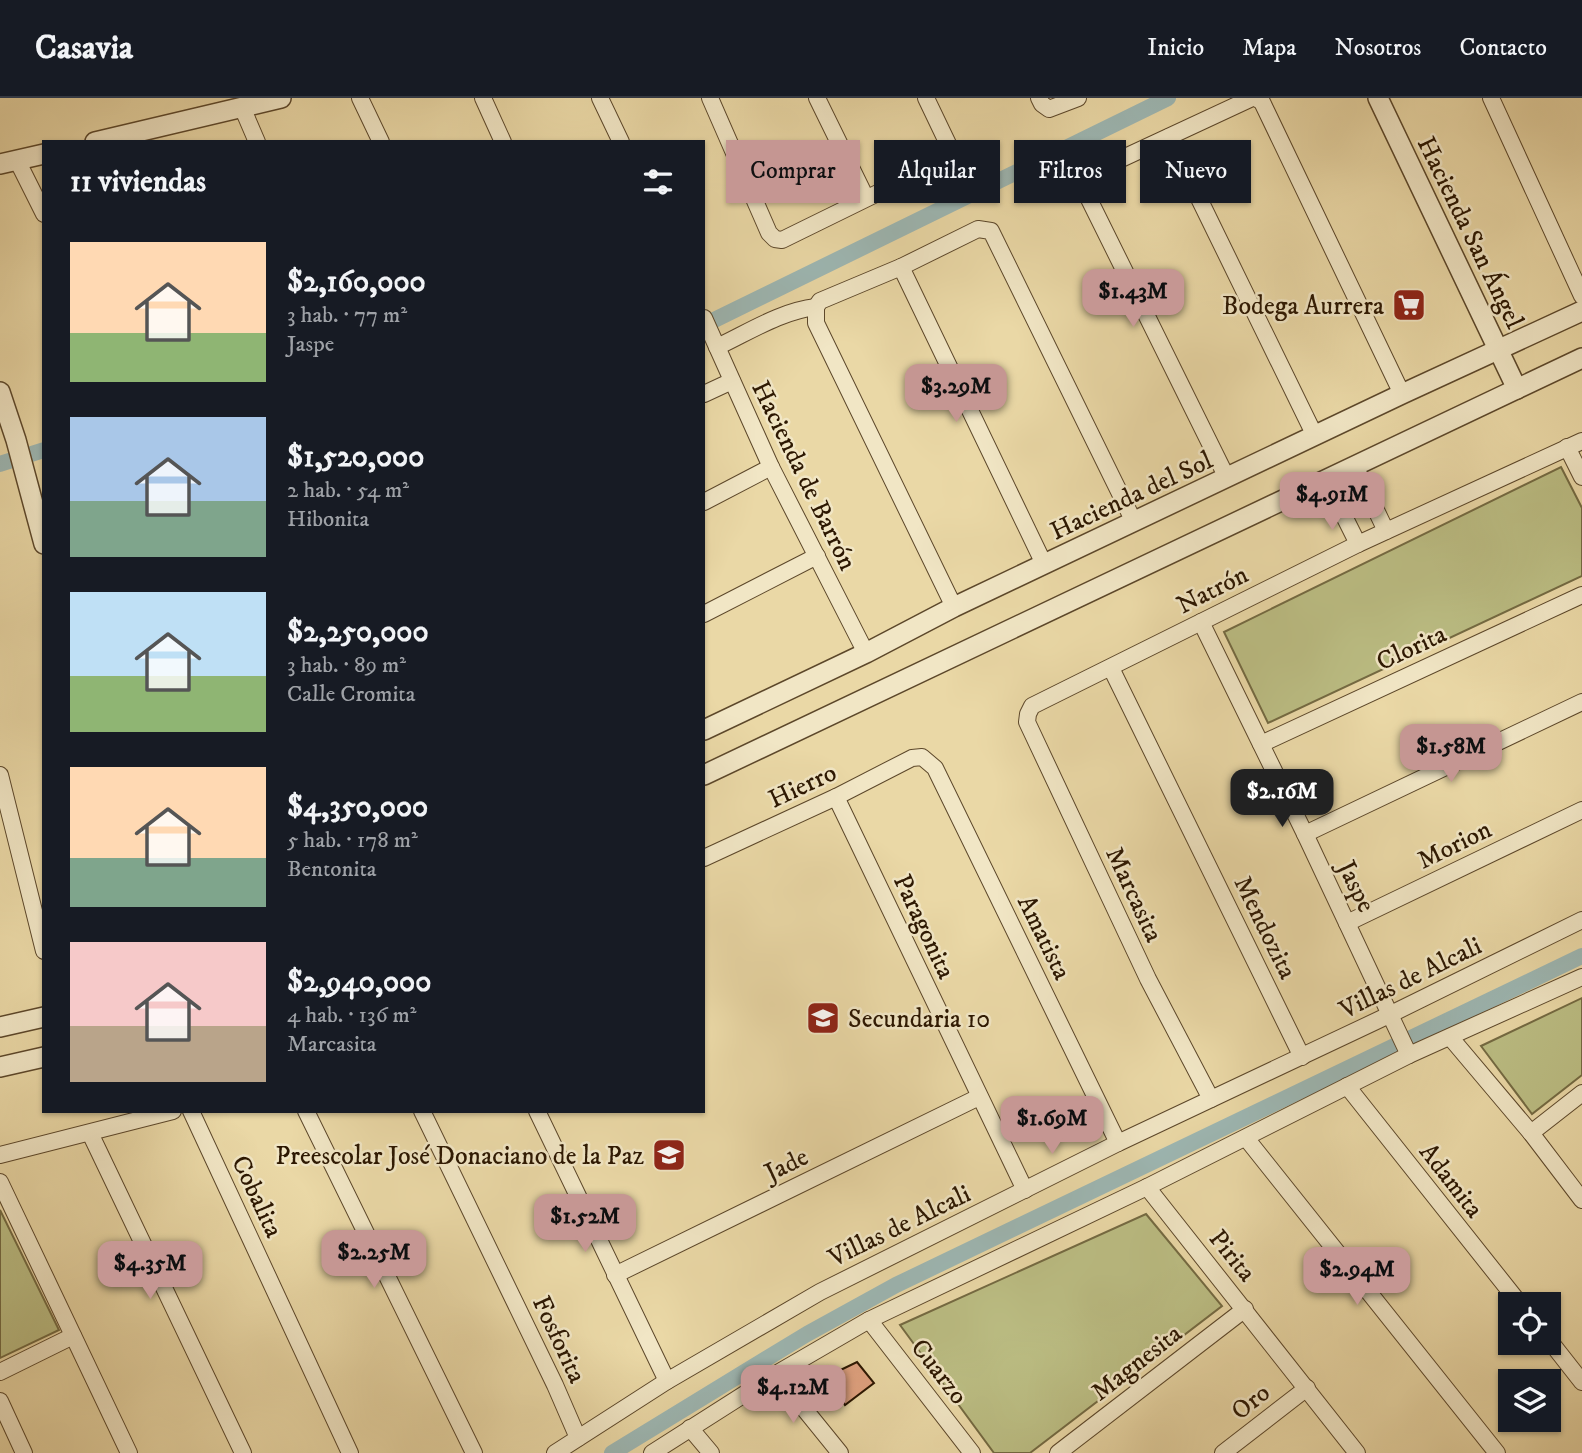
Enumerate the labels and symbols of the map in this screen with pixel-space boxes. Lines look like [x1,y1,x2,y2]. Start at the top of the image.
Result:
street label: Hacienda San Ángel [1409,131,1531,334]
pin: $1.43M [1076,270,1190,329]
supermarket icon: Bodega Aurrera [1390,286,1428,324]
place label: Bodega Aurrera [1222,290,1384,323]
pin: $3.29M [899,364,1013,424]
street label: Hacienda de Barrón [743,375,864,576]
street label: Hacienda del Sol [1045,444,1218,548]
pin: $4.91M [1275,472,1389,532]
street label: Natrón [1171,558,1254,622]
street label: Clorita [1371,618,1452,679]
pin: $1.58M [1394,724,1508,784]
street label: Hierro [763,756,842,816]
pin: $2.16M [1225,770,1339,829]
street label: Morion [1412,813,1498,877]
street label: Marcasita [1097,842,1170,948]
street label: Jaspe [1328,854,1382,918]
street label: Paragonita [885,869,962,984]
street label: Mendozita [1226,871,1304,985]
street label: Amatista [1009,890,1078,985]
street label: Villas de Alcali [1333,930,1487,1027]
school or university icon: Secundaria 10 [804,999,842,1037]
place label: Secundaria 10 [848,1003,990,1036]
pin: $1.69M [995,1096,1109,1156]
school or university icon: Preescolar José Donaciano de la Paz [650,1136,688,1174]
street label: Adamita [1411,1137,1490,1225]
place label: Preescolar José Donaciano de la Paz [275,1140,644,1173]
street label: Jade [758,1141,814,1191]
street label: Cobalita [223,1150,290,1243]
street label: Villas de Alcali [822,1178,976,1275]
pin: $1.52M [528,1194,642,1254]
street label: Pirita [1201,1223,1263,1289]
pin: $2.25M [317,1230,431,1290]
pin: $4.35M [93,1242,207,1301]
pin: $2.94M [1300,1248,1414,1307]
street label: Fosforita [524,1291,593,1389]
street label: Magnesita [1085,1317,1189,1409]
street label: Cuarzo [903,1332,975,1411]
pin: $4.12M [736,1366,850,1425]
street label: Oro [1225,1377,1277,1428]

